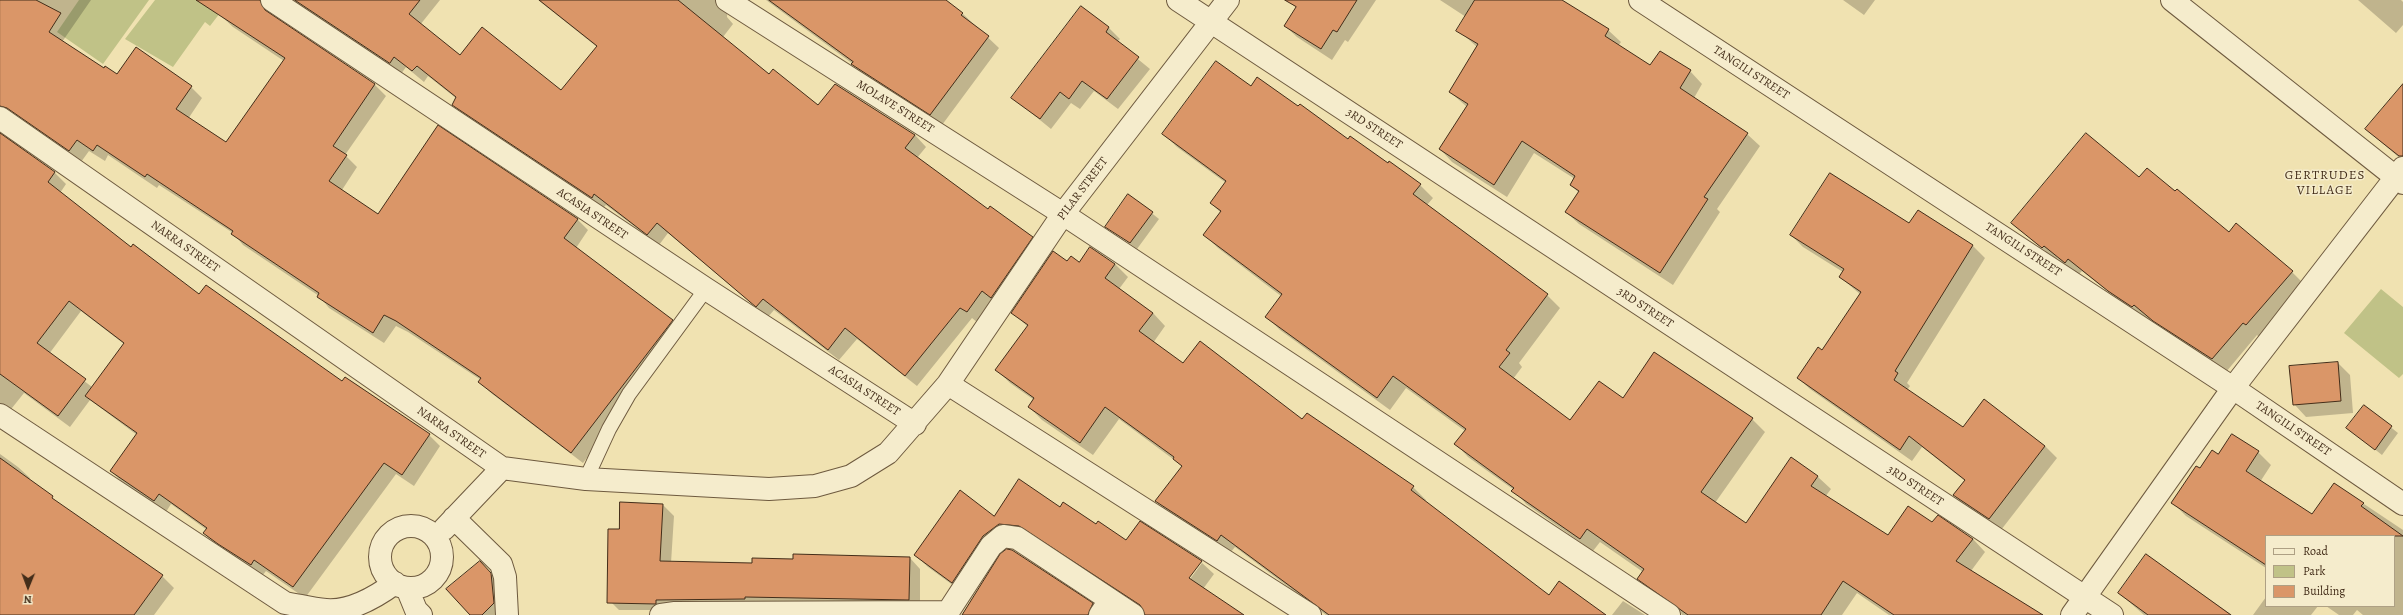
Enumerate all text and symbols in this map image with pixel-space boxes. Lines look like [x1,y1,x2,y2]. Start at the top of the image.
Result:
street label: TANGILI STREET [1710,43,1792,103]
street label: MOLAVE STREET [853,77,937,137]
street label: 3RD STREET [1343,106,1405,152]
street label: PILAR STREET [1055,155,1111,223]
district label: GERTRUDES VILLAGE [2285,168,2365,199]
street label: ACASIA STREET [554,185,630,243]
street label: NARRA STREET [148,218,222,276]
street label: TANGILI STREET [1982,220,2064,280]
street label: 3RD STREET [1614,285,1676,331]
street label: ACASIA STREET [826,363,902,419]
street label: TANGILI STREET [2253,398,2333,460]
street label: NARRA STREET [414,404,488,462]
street label: 3RD STREET [1884,463,1946,509]
legend [2265,535,2395,607]
text: Road [2303,543,2328,559]
text: Park [2303,563,2326,579]
north arrow [8,567,48,607]
text: Building [2303,583,2345,599]
text: N [24,592,32,607]

